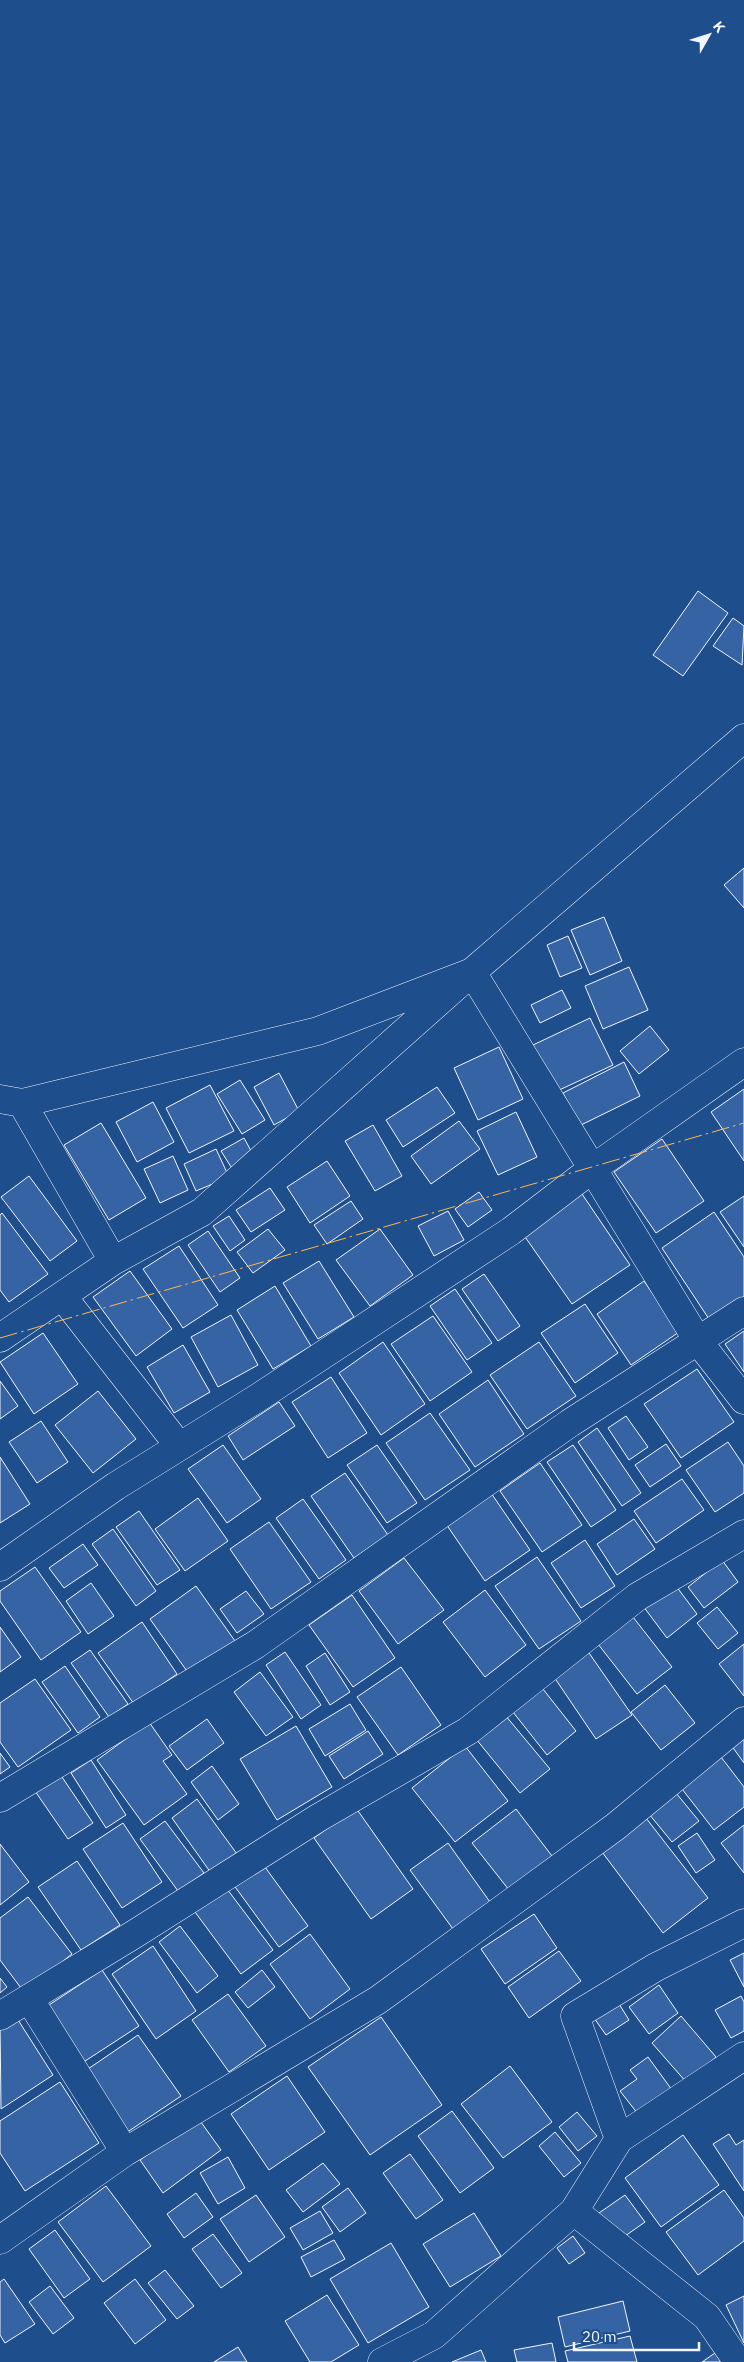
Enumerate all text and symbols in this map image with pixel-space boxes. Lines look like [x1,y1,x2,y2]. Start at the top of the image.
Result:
north arrow [684,10,734,60]
text: K [709,17,729,36]
scale bar [574,2320,699,2352]
text: 20 m [582,2327,617,2346]

